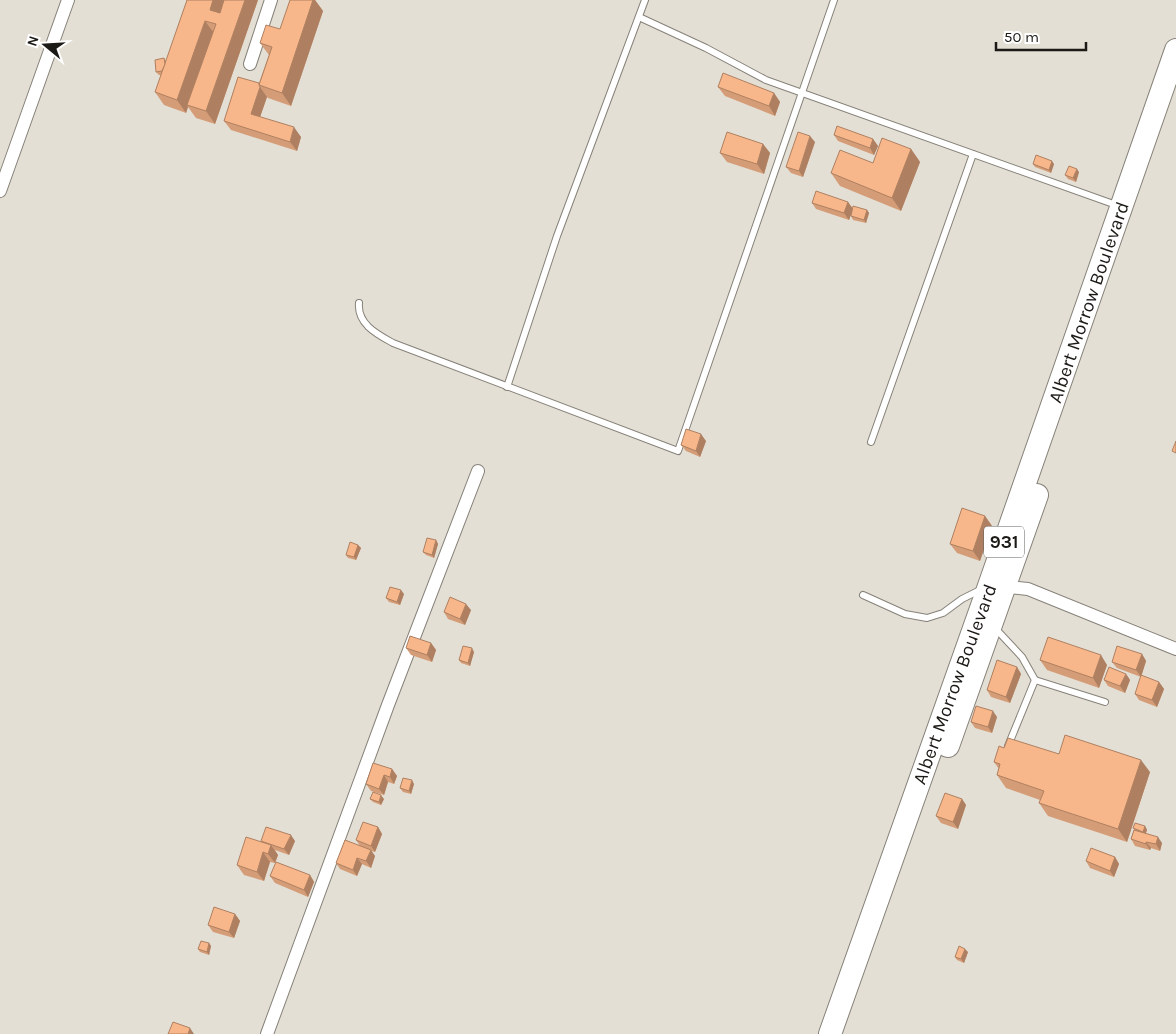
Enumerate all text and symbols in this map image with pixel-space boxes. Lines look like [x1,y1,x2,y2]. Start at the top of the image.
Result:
north arrow [20,20,70,70]
scale bar [996,20,1086,52]
text: 50 m [1004,28,1039,46]
text: N [23,34,43,49]
street label: Albert Morrow Boulevard [1044,199,1134,406]
road number: 931 [984,526,1024,558]
street label: Albert Morrow Boulevard [908,581,1001,788]

